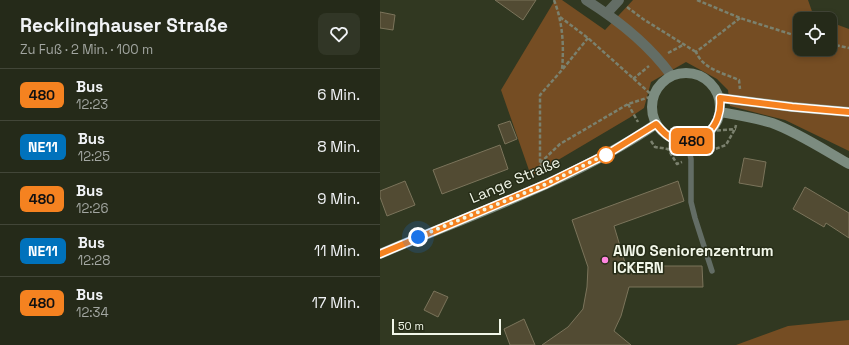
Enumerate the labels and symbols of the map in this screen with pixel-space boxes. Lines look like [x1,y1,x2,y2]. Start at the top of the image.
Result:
line badge: 480 [669,128,715,154]
unlabelled marker [597,146,615,164]
street label: Lange Straße [467,152,563,207]
your location [408,227,428,247]
place label: AWO Seniorenzentrum ICKERN [613,241,773,277]
marker: AWO Seniorenzentrum ICKERN [600,255,610,265]
scale bar [392,317,501,336]

